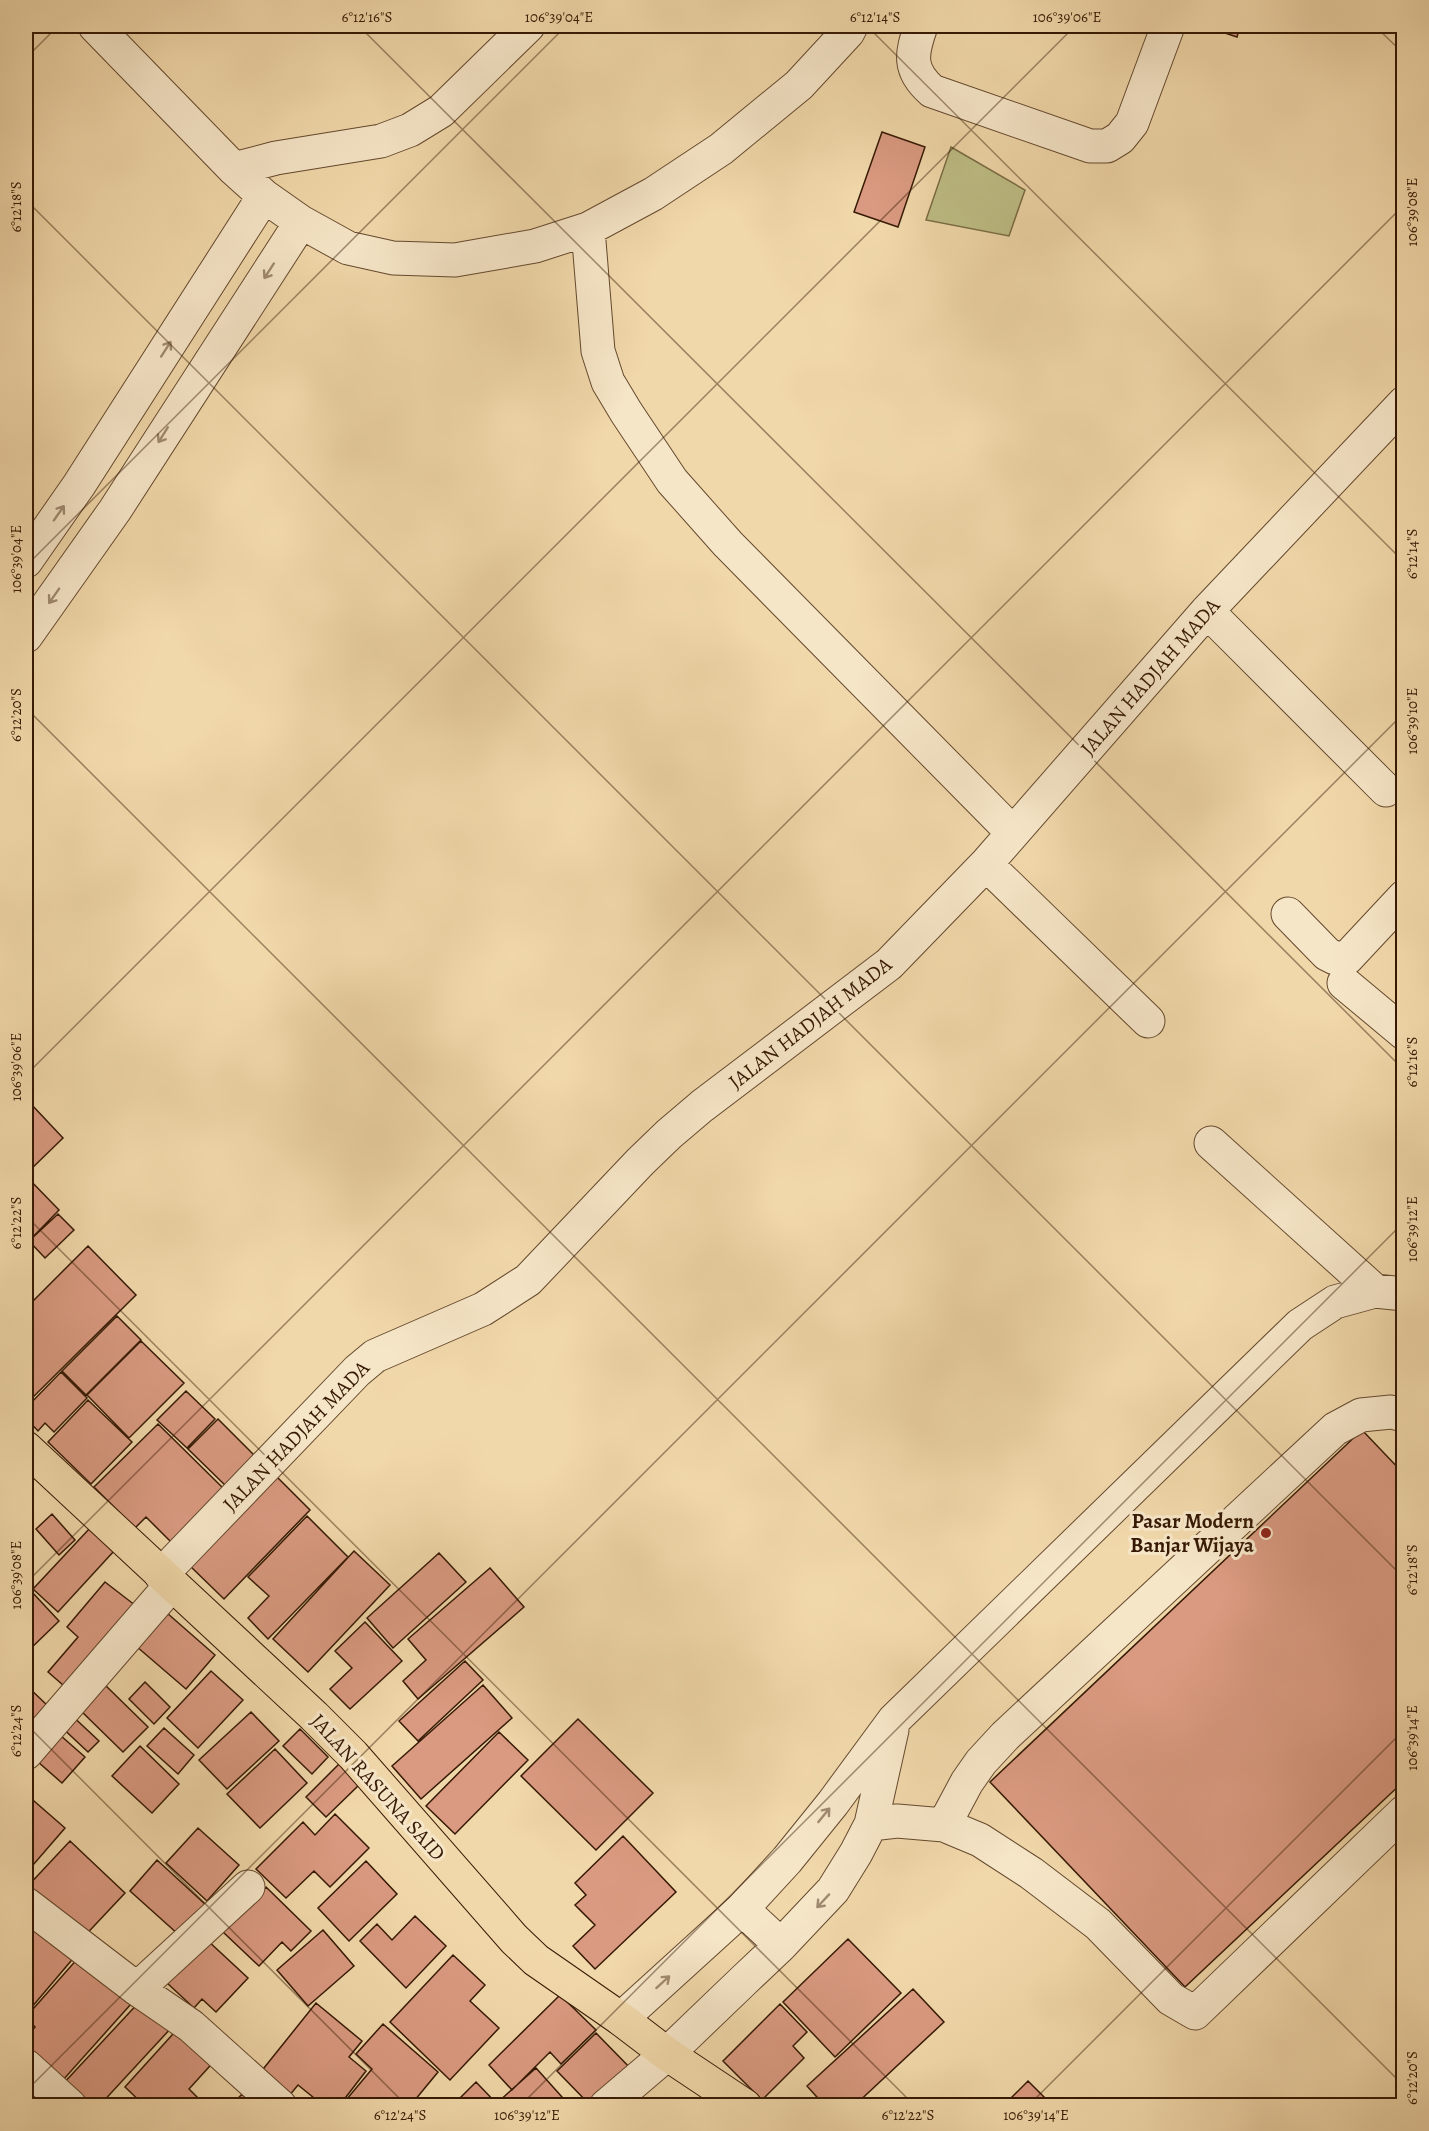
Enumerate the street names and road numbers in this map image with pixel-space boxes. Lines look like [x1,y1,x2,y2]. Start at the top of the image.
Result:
street label: JALAN HADJAH MADA [1074,592,1227,762]
street label: JALAN HADJAH MADA [723,950,898,1096]
street label: JALAN HADJAH MADA [216,1354,376,1518]
street label: JALAN RASUNA SAID [304,1707,452,1867]

